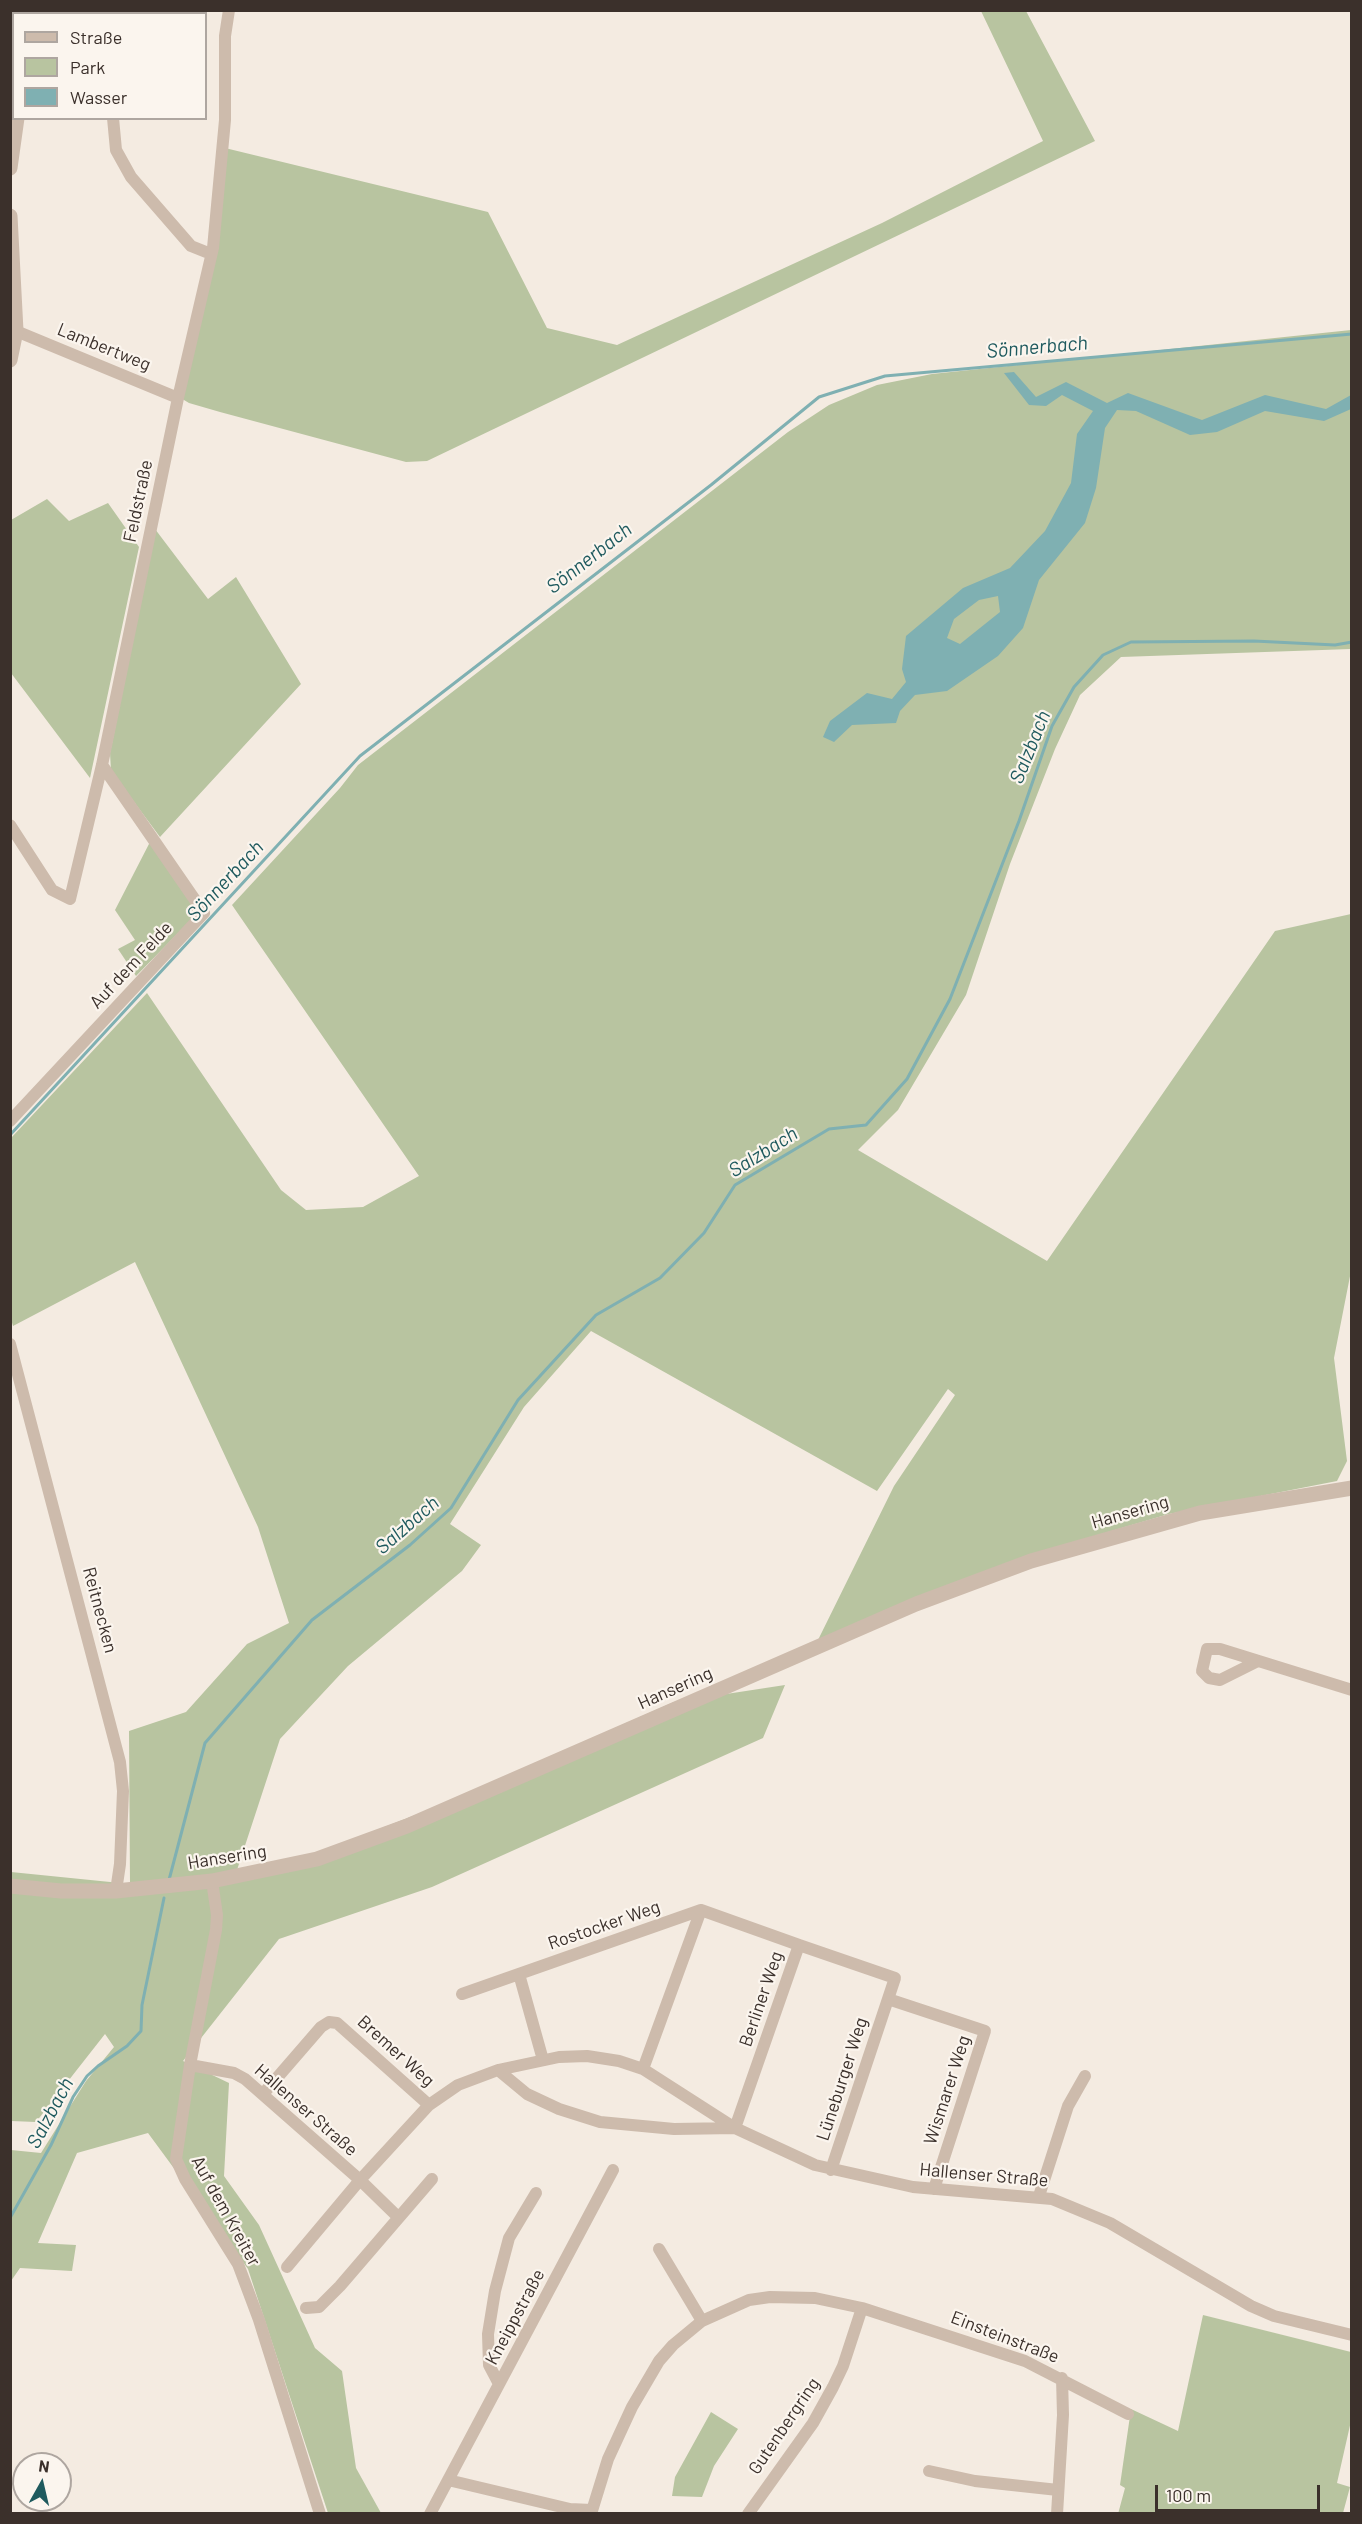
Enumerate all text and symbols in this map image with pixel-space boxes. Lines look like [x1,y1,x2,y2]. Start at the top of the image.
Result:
legend [12,12,207,120]
text: Straße [70,26,122,48]
text: Park [70,56,105,78]
text: Wasser [70,86,127,108]
street label: Lambertweg [54,318,154,376]
water label: Sönnerbach [985,331,1089,363]
street label: Feldstraße [119,458,157,544]
water label: Sönnerbach [542,517,636,599]
water label: Salzbach [1005,707,1055,787]
water label: Sönnerbach [182,836,268,926]
street label: Auf dem Felde [85,917,177,1013]
water label: Salzbach [724,1121,802,1183]
water label: Salzbach [370,1491,444,1559]
street label: Hansering [1089,1491,1171,1533]
street label: Reitnecken [78,1565,122,1655]
street label: Hansering [634,1662,716,1714]
street label: Hansering [186,1840,268,1874]
street label: Rostocker Weg [545,1896,663,1954]
street label: Berliner Weg [735,1948,787,2050]
street label: Bremer Weg [353,2011,439,2091]
street label: Lüneburger Weg [812,2015,872,2143]
street label: Wismarer Weg [919,2033,975,2147]
street label: Hallenser Straße [250,2059,362,2161]
water label: Salzbach [21,2073,79,2153]
street label: Auf dem Kreiter [187,2152,265,2270]
street label: Hallenser Straße [919,2159,1049,2191]
street label: Kneippstraße [481,2266,549,2368]
street label: Einsteinstraße [948,2306,1062,2368]
street label: Gutenbergring [744,2374,824,2478]
north arrow [12,2452,72,2512]
text: N [38,2456,51,2476]
scale bar [1158,2473,1323,2511]
text: 100 m [1166,2484,1211,2506]

